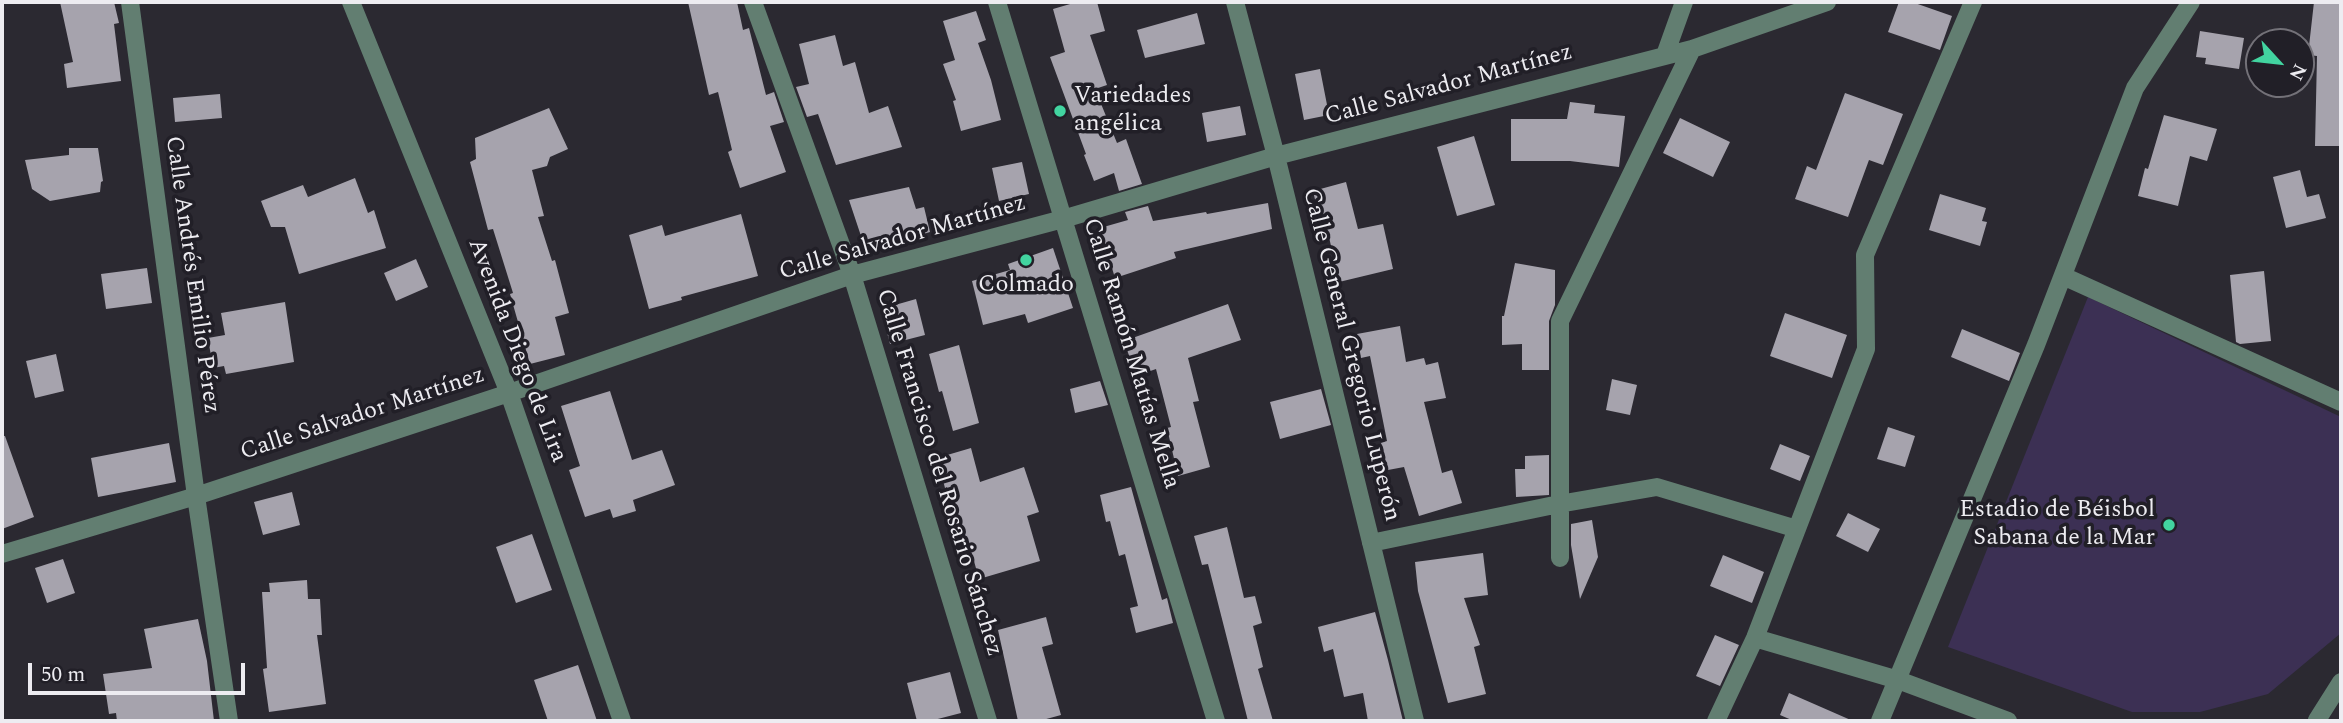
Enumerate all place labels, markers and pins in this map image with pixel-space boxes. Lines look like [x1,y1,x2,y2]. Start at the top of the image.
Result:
place label: Variedades angélica [1074,83,1192,139]
marker: Variedades angélica [1052,103,1068,119]
marker: Colmado [1018,252,1034,268]
place label: Colmado [978,272,1074,300]
place label: Estadio de Béisbol Sabana de la Mar [1959,497,2155,553]
marker: Estadio de Béisbol Sabana de la Mar [2161,517,2177,533]

